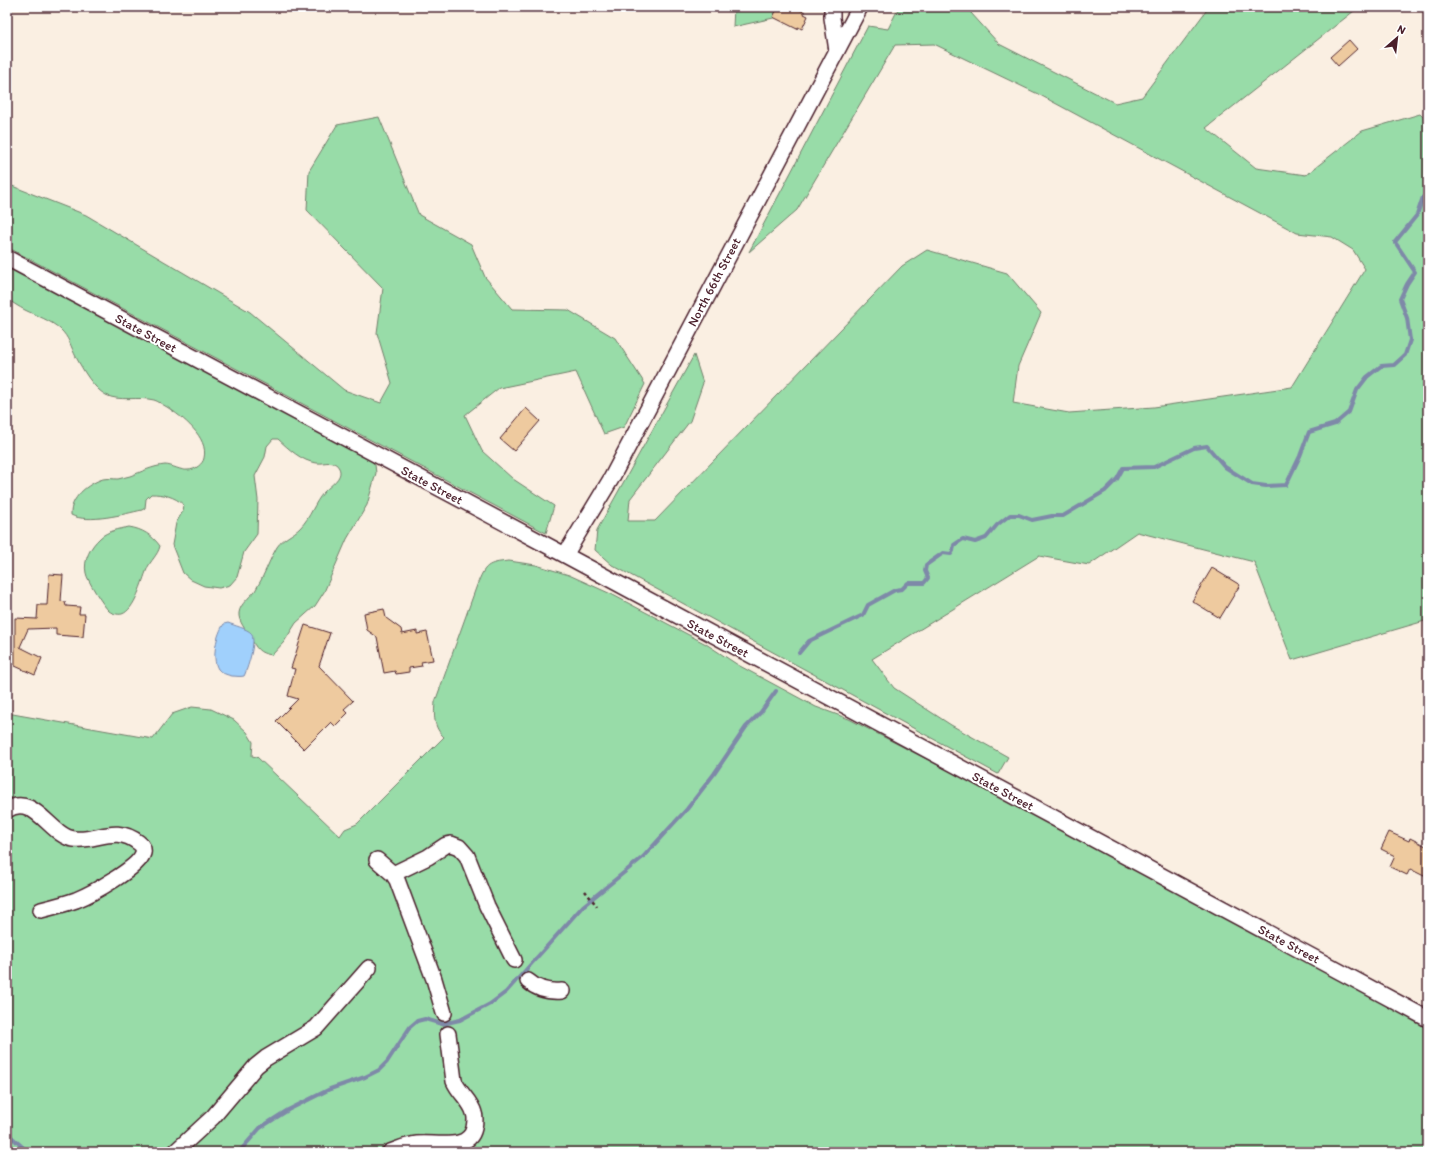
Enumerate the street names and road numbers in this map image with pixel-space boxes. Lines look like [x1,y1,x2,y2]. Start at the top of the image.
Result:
street label: North 66th Street [684,235,744,329]
street label: State Street [113,311,179,356]
street label: State Street [399,463,465,508]
street label: State Street [685,616,751,661]
street label: State Street [970,769,1036,814]
street label: State Street [1256,922,1322,967]

